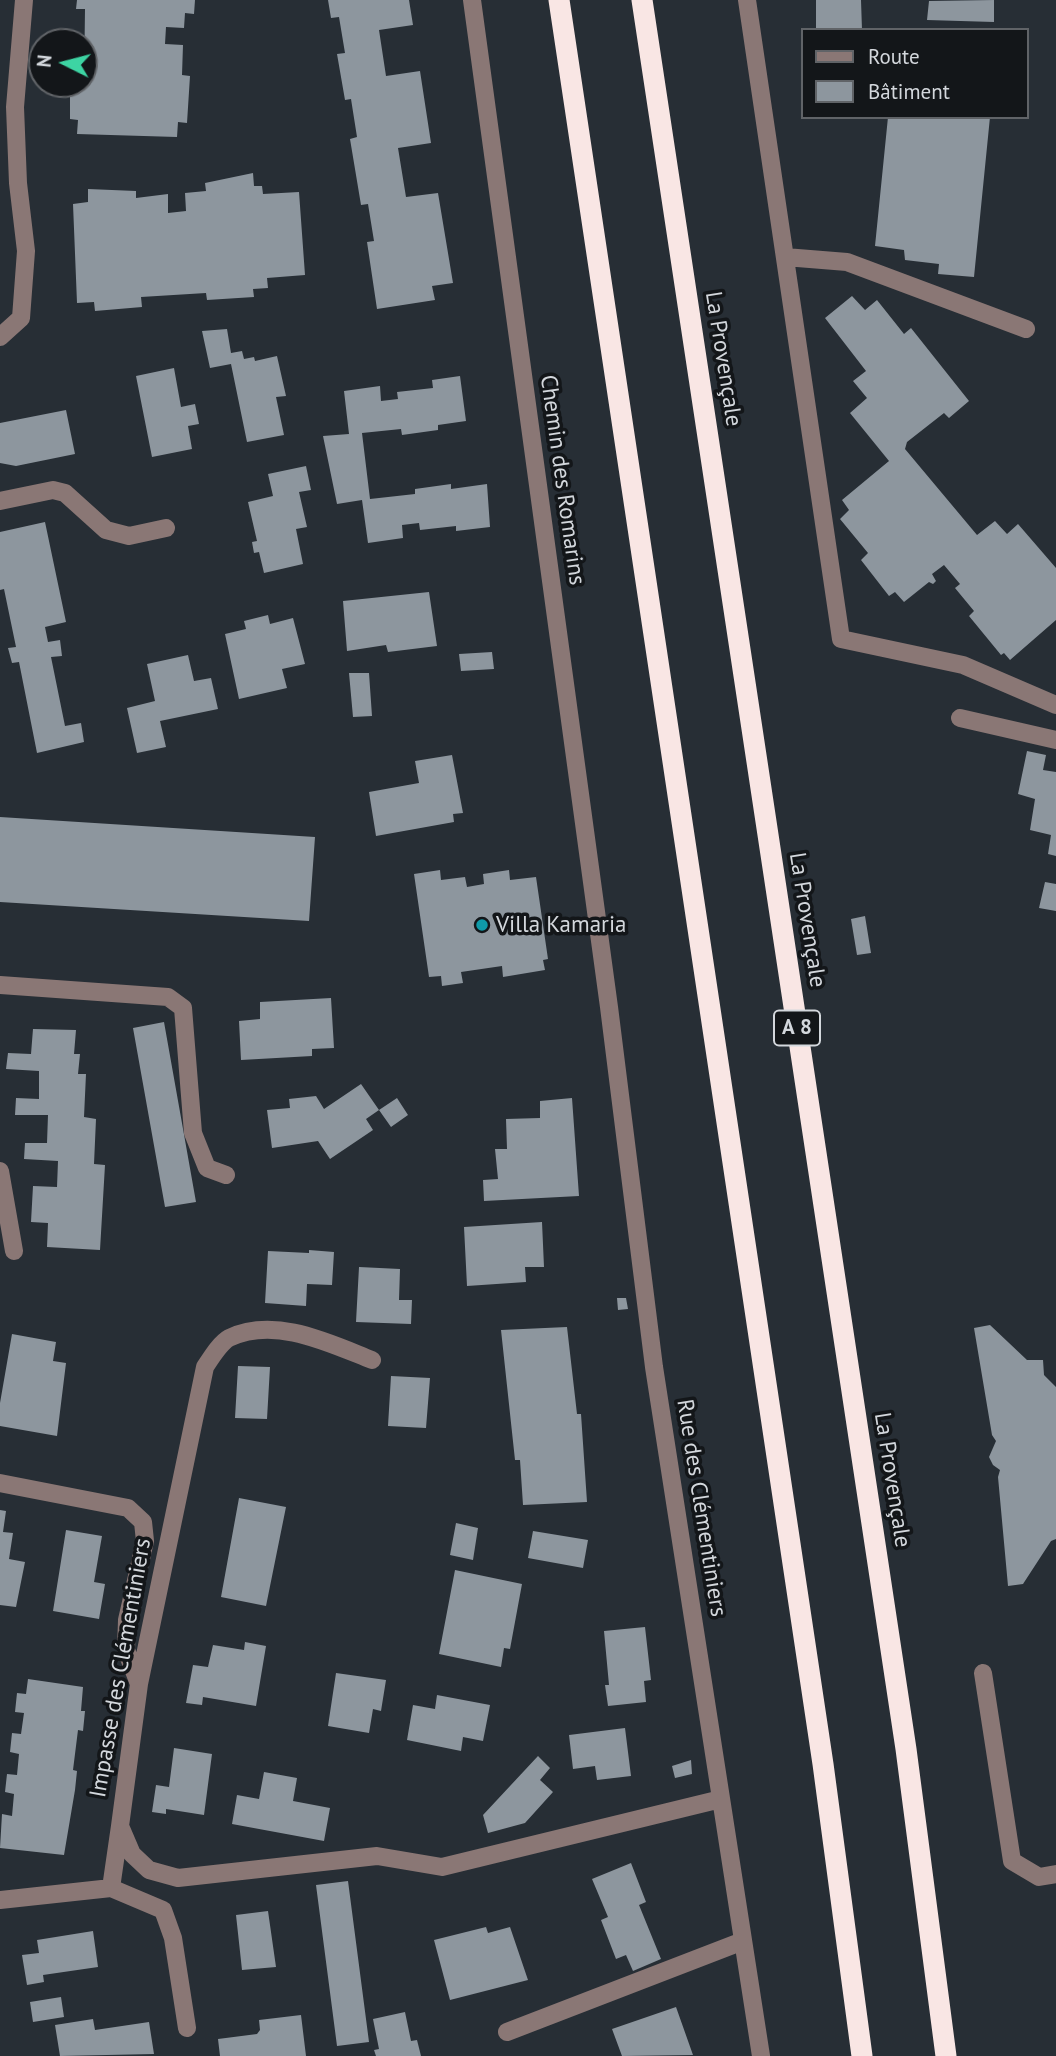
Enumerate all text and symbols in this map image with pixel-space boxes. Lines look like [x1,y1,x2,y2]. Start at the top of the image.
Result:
north arrow [28,28,98,98]
legend [800,28,1028,119]
text: Route [868,43,920,70]
text: N [32,54,57,68]
text: Bâtiment [868,78,950,105]
street label: La Provençale [699,290,747,428]
street label: Chemin des Romarins [534,373,590,587]
street label: La Provençale [783,851,831,989]
place label: Villa Kamaria [496,911,626,939]
marker: Villa Kamaria [474,917,490,933]
road number: A 8 [774,1010,820,1046]
street label: Rue des Clémentiniers [670,1397,732,1619]
street label: La Provençale [868,1411,916,1549]
street label: Impasse des Clémentiniers [85,1536,157,1800]

